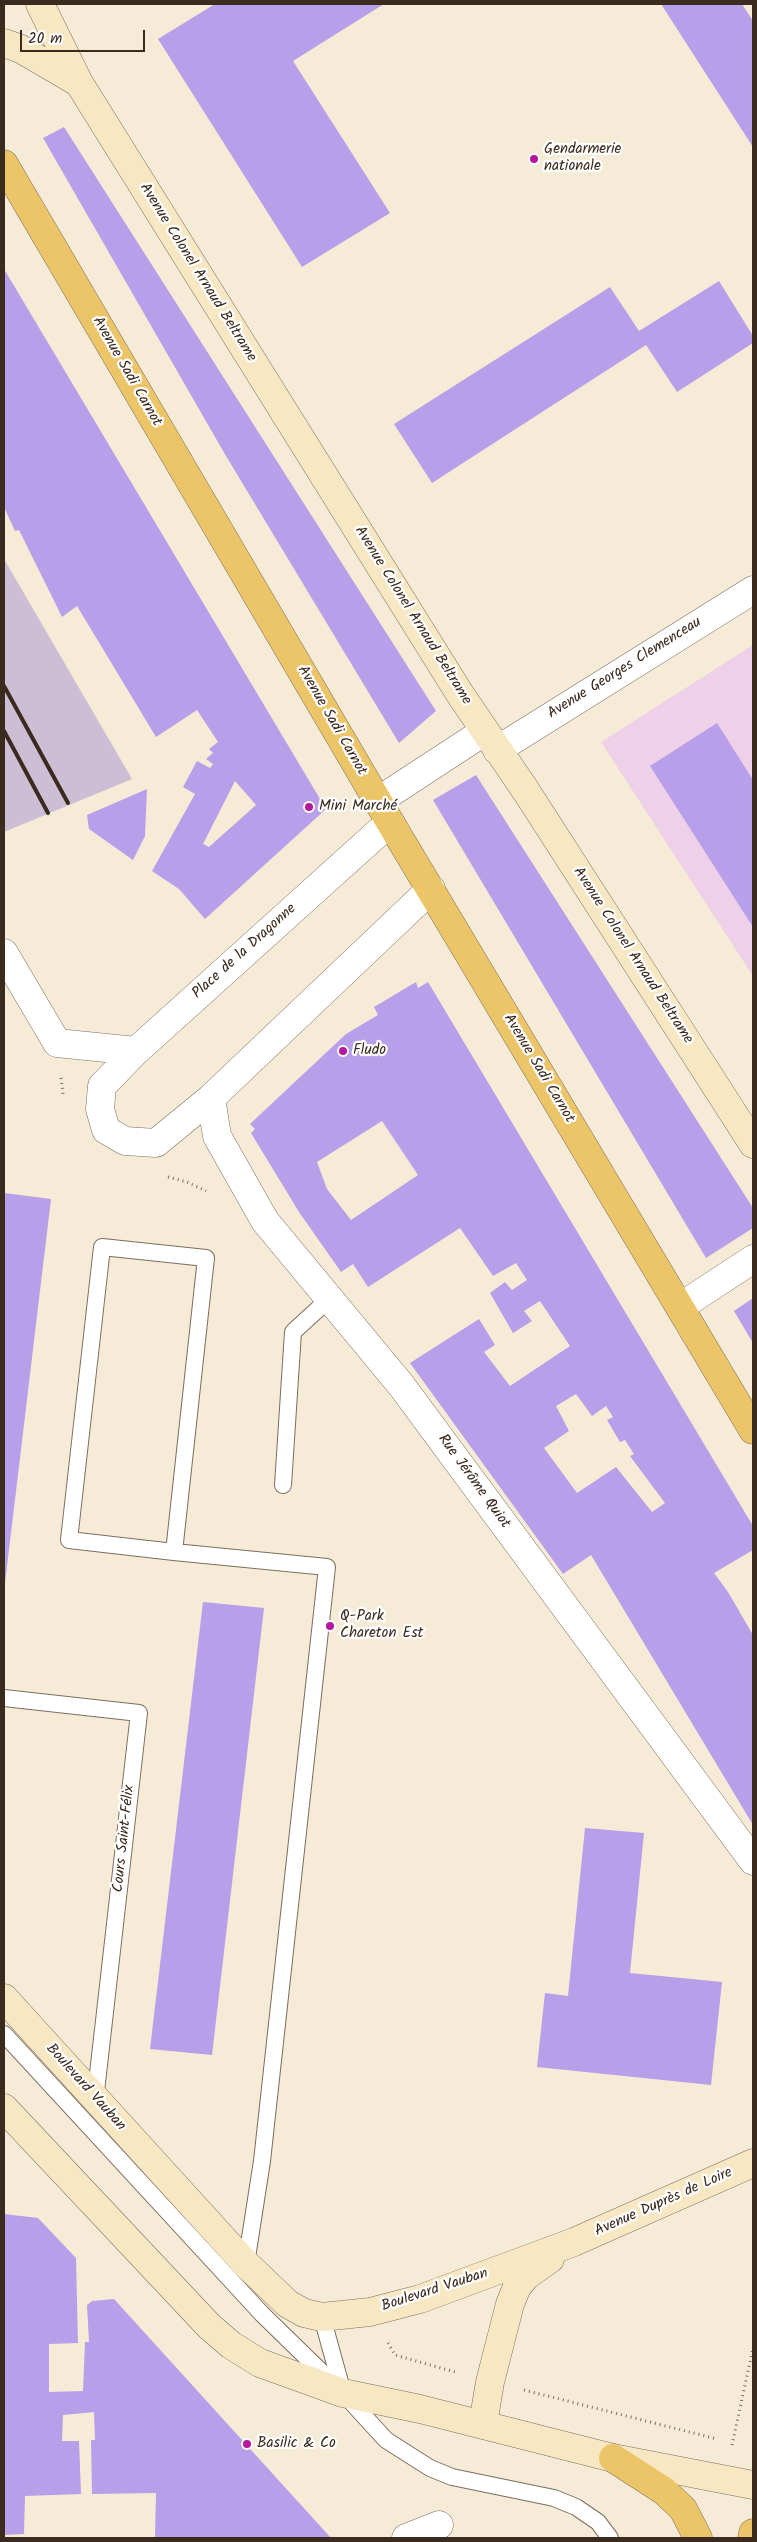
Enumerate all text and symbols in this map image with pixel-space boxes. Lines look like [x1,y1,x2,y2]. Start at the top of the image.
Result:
scale bar [22,20,148,52]
text: 20 m [28,27,62,51]
place label: Gendarmerie nationale [544,141,621,176]
marker: Gendarmerie nationale [528,153,540,165]
street label: Avenue Colonel Arnaud Beltrame [134,180,260,366]
street label: Avenue Sadi Carnot [87,314,165,430]
street label: Avenue Colonel Arnaud Beltrame [349,523,475,709]
street label: Avenue Georges Clemenceau [545,614,705,724]
street label: Avenue Sadi Carnot [292,663,370,779]
place label: Mini Marché [319,798,397,816]
marker: Mini Marché [303,801,315,813]
street label: Avenue Colonel Arnaud Beltrame [568,864,696,1048]
street label: Place de la Dragonne [189,901,301,1003]
street label: Avenue Sadi Carnot [498,1011,578,1127]
place label: Fludo [353,1042,386,1060]
marker: Fludo [337,1045,349,1057]
street label: Rue Jérôme Quiot [433,1431,513,1533]
place label: Q-Park Chareton Est [340,1608,423,1643]
marker: Q-Park Chareton Est [324,1620,336,1632]
street label: Cours Saint-Félix [110,1785,140,1893]
street label: Boulevard Vauban [41,2041,129,2135]
street label: Avenue Duprès de Loire [592,2165,736,2241]
street label: Boulevard Vauban [379,2265,491,2317]
place label: Basilic & Co [257,2435,336,2453]
marker: Basilic & Co [241,2438,253,2450]

